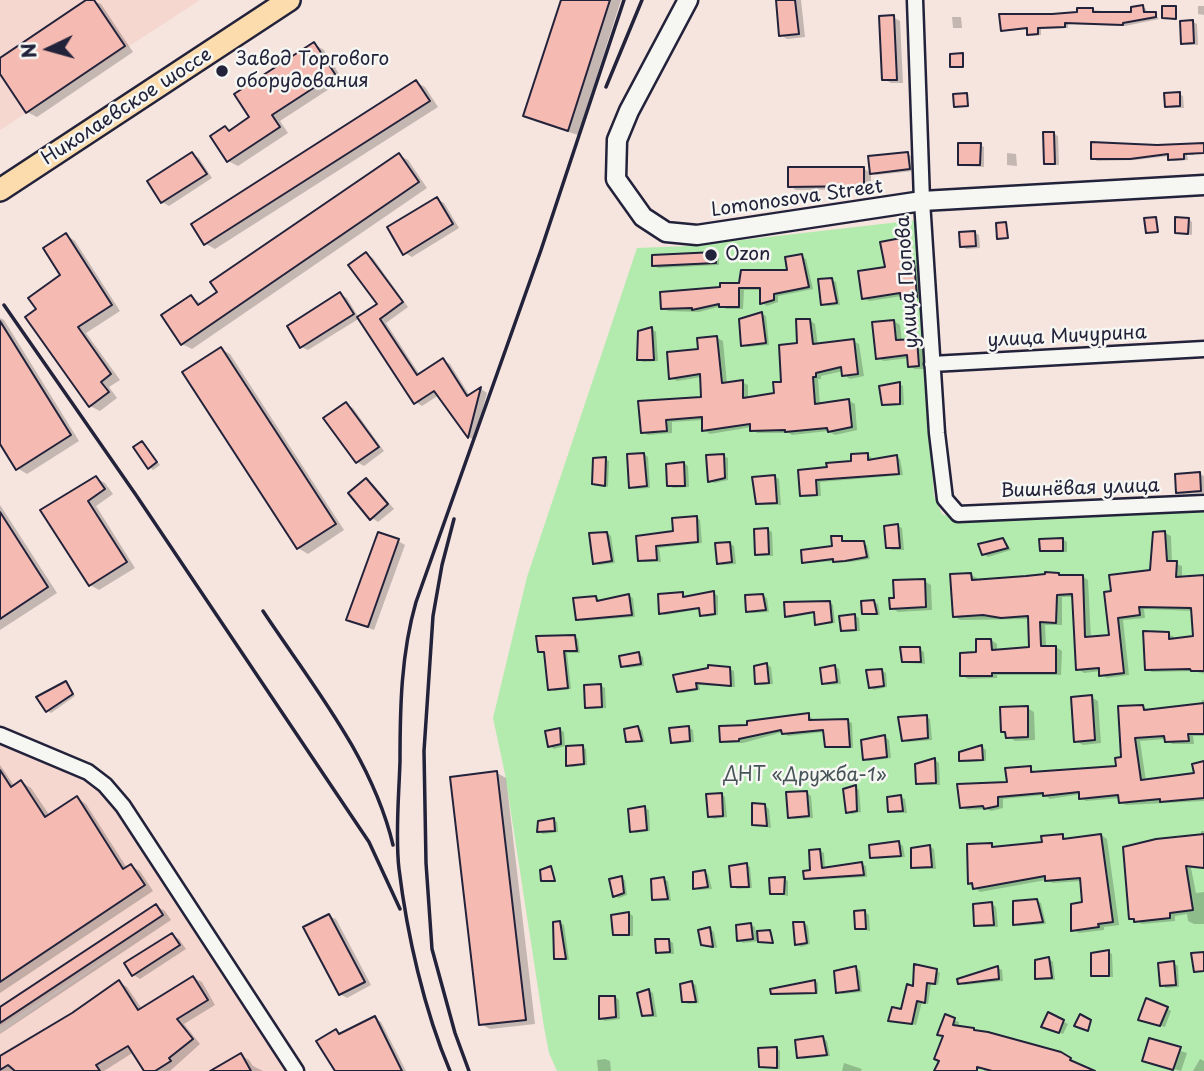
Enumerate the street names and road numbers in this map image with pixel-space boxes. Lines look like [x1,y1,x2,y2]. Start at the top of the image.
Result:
street label: Николаевское шоссе [38,43,216,171]
street label: Lomonosova Street [710,176,884,222]
street label: улица Попова [892,215,924,349]
street label: улица Мичурина [987,321,1147,353]
street label: Вишнёвая улица [1000,475,1160,503]

